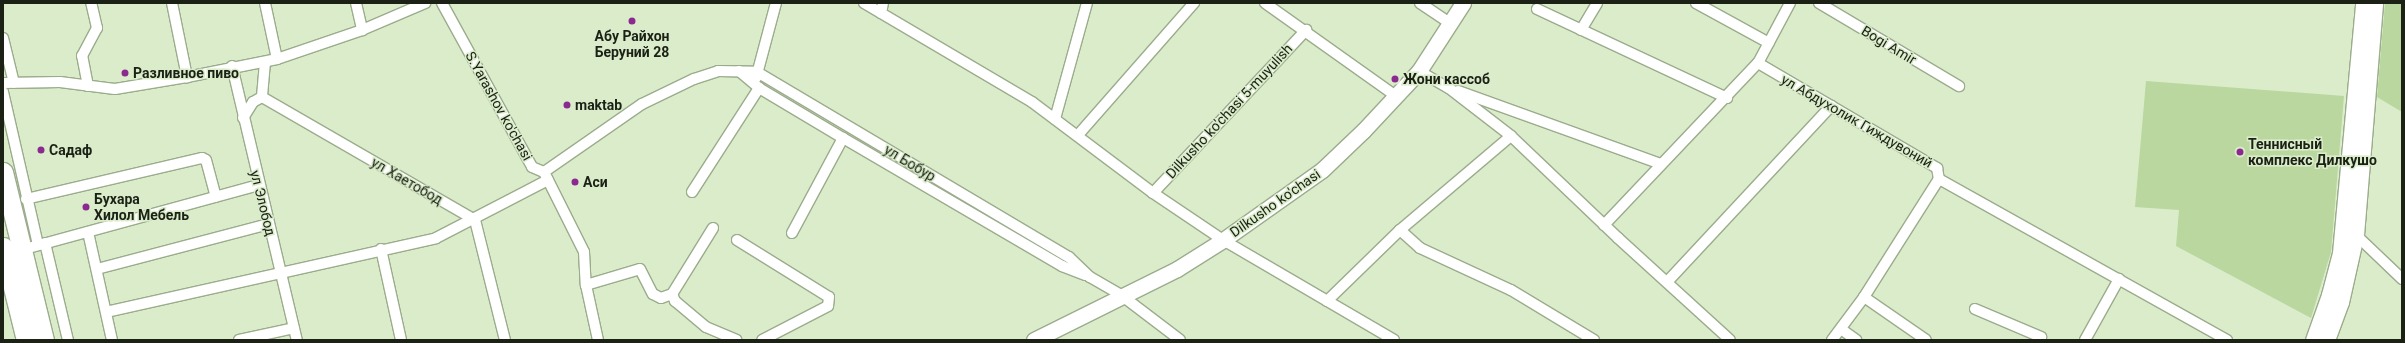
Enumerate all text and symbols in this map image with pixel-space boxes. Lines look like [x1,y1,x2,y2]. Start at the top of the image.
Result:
marker: Абу Райхон Беруний 28 [627,16,637,26]
street label: Bogi Amir [1859,22,1919,68]
place label: Абу Райхон Беруний 28 [594,28,670,60]
street label: Dilkusho ko'chasi 5-muyulish [1162,40,1296,182]
street label: S.Yarashov ko'chasi [462,49,536,163]
place label: Разливное пиво [133,65,239,81]
marker: Разливное пиво [120,68,130,78]
place label: Жони кассоб [1403,71,1490,87]
street label: ул Абдухолик Гиждувоний [1778,71,1936,171]
marker: Жони кассоб [1390,74,1400,84]
place label: maktab [575,97,622,113]
marker: maktab [562,100,572,110]
place label: Теннисный комплекс Дилкушо [2248,136,2377,168]
street label: ул Бобур [881,141,939,185]
place label: Садаф [49,142,92,158]
marker: Садаф [36,145,46,155]
marker: Теннисный комплекс Дилкушо [2235,147,2245,157]
street label: ул Хаетобод [368,154,446,208]
street label: Dilkusho ko'chasi [1226,166,1324,240]
street label: ул Элобод [247,168,279,238]
place label: Аси [583,174,608,190]
marker: Аси [570,177,580,187]
place label: Бухара Хилол Мебель [94,191,189,224]
marker: Бухара Хилол Мебель [81,202,91,212]

